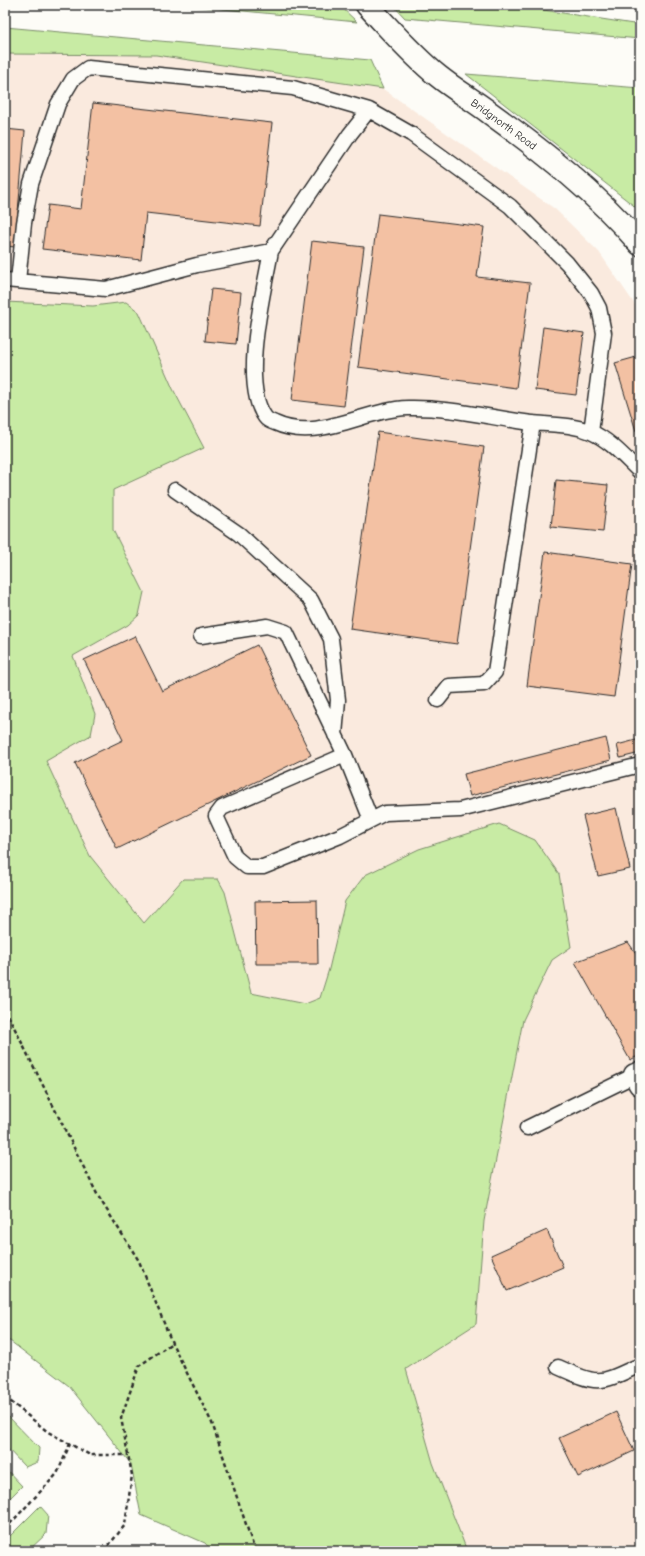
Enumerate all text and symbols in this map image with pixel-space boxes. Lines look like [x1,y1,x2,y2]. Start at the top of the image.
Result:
street label: Bridgnorth Road [468,96,539,153]

